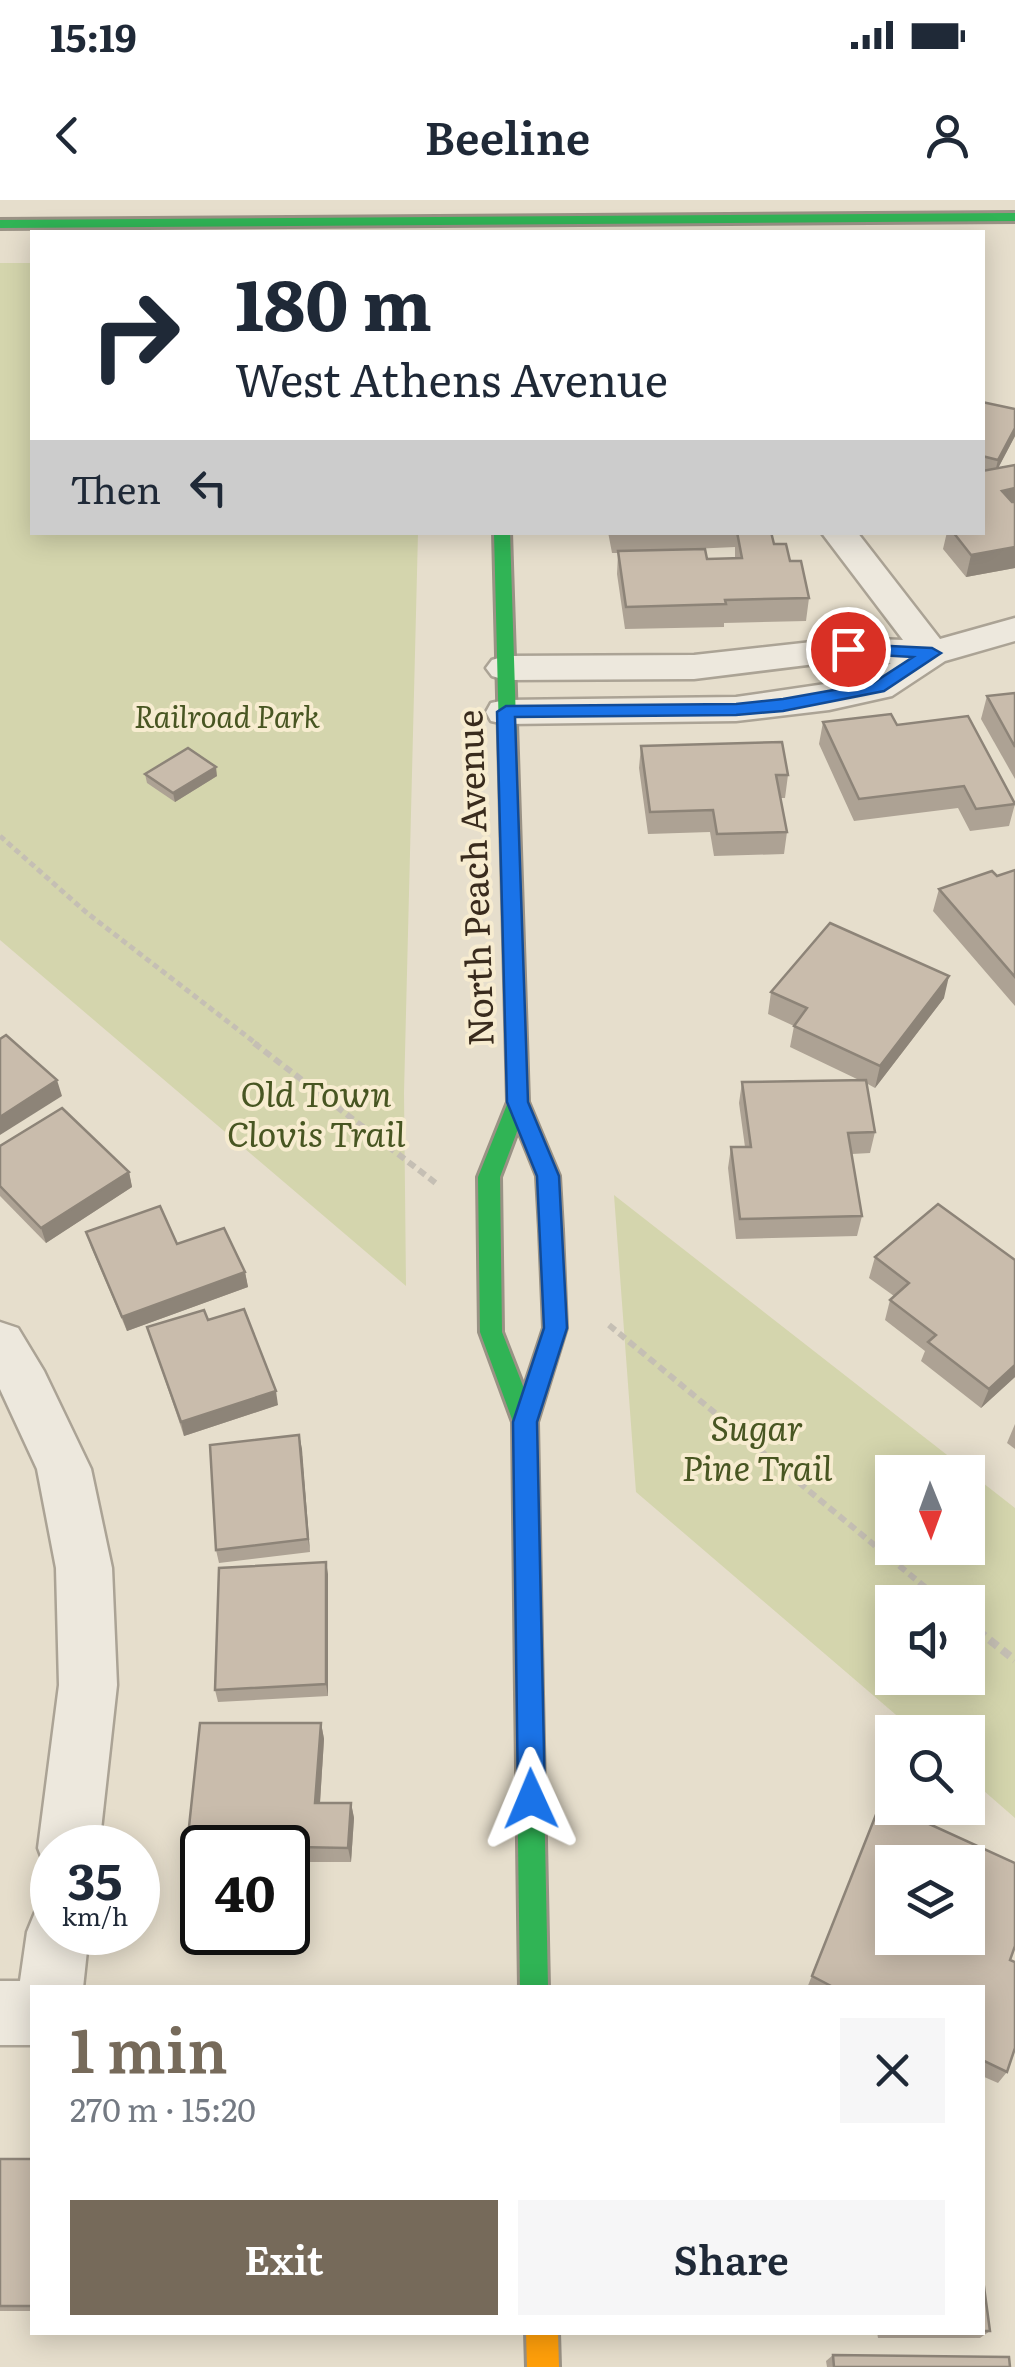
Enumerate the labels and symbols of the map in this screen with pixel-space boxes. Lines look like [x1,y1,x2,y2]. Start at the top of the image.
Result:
pin [806,607,891,692]
park label: Railroad Park [134,693,321,737]
street label: North Peach Avenue [441,709,505,1047]
park label: Old Town Clovis Trail [227,1066,405,1158]
park label: Sugar Pine Trail [682,1400,832,1492]
north arrow [875,1455,985,1565]
position arrow [479,1747,583,1851]
speed limit sign: 40 [180,1825,310,1955]

